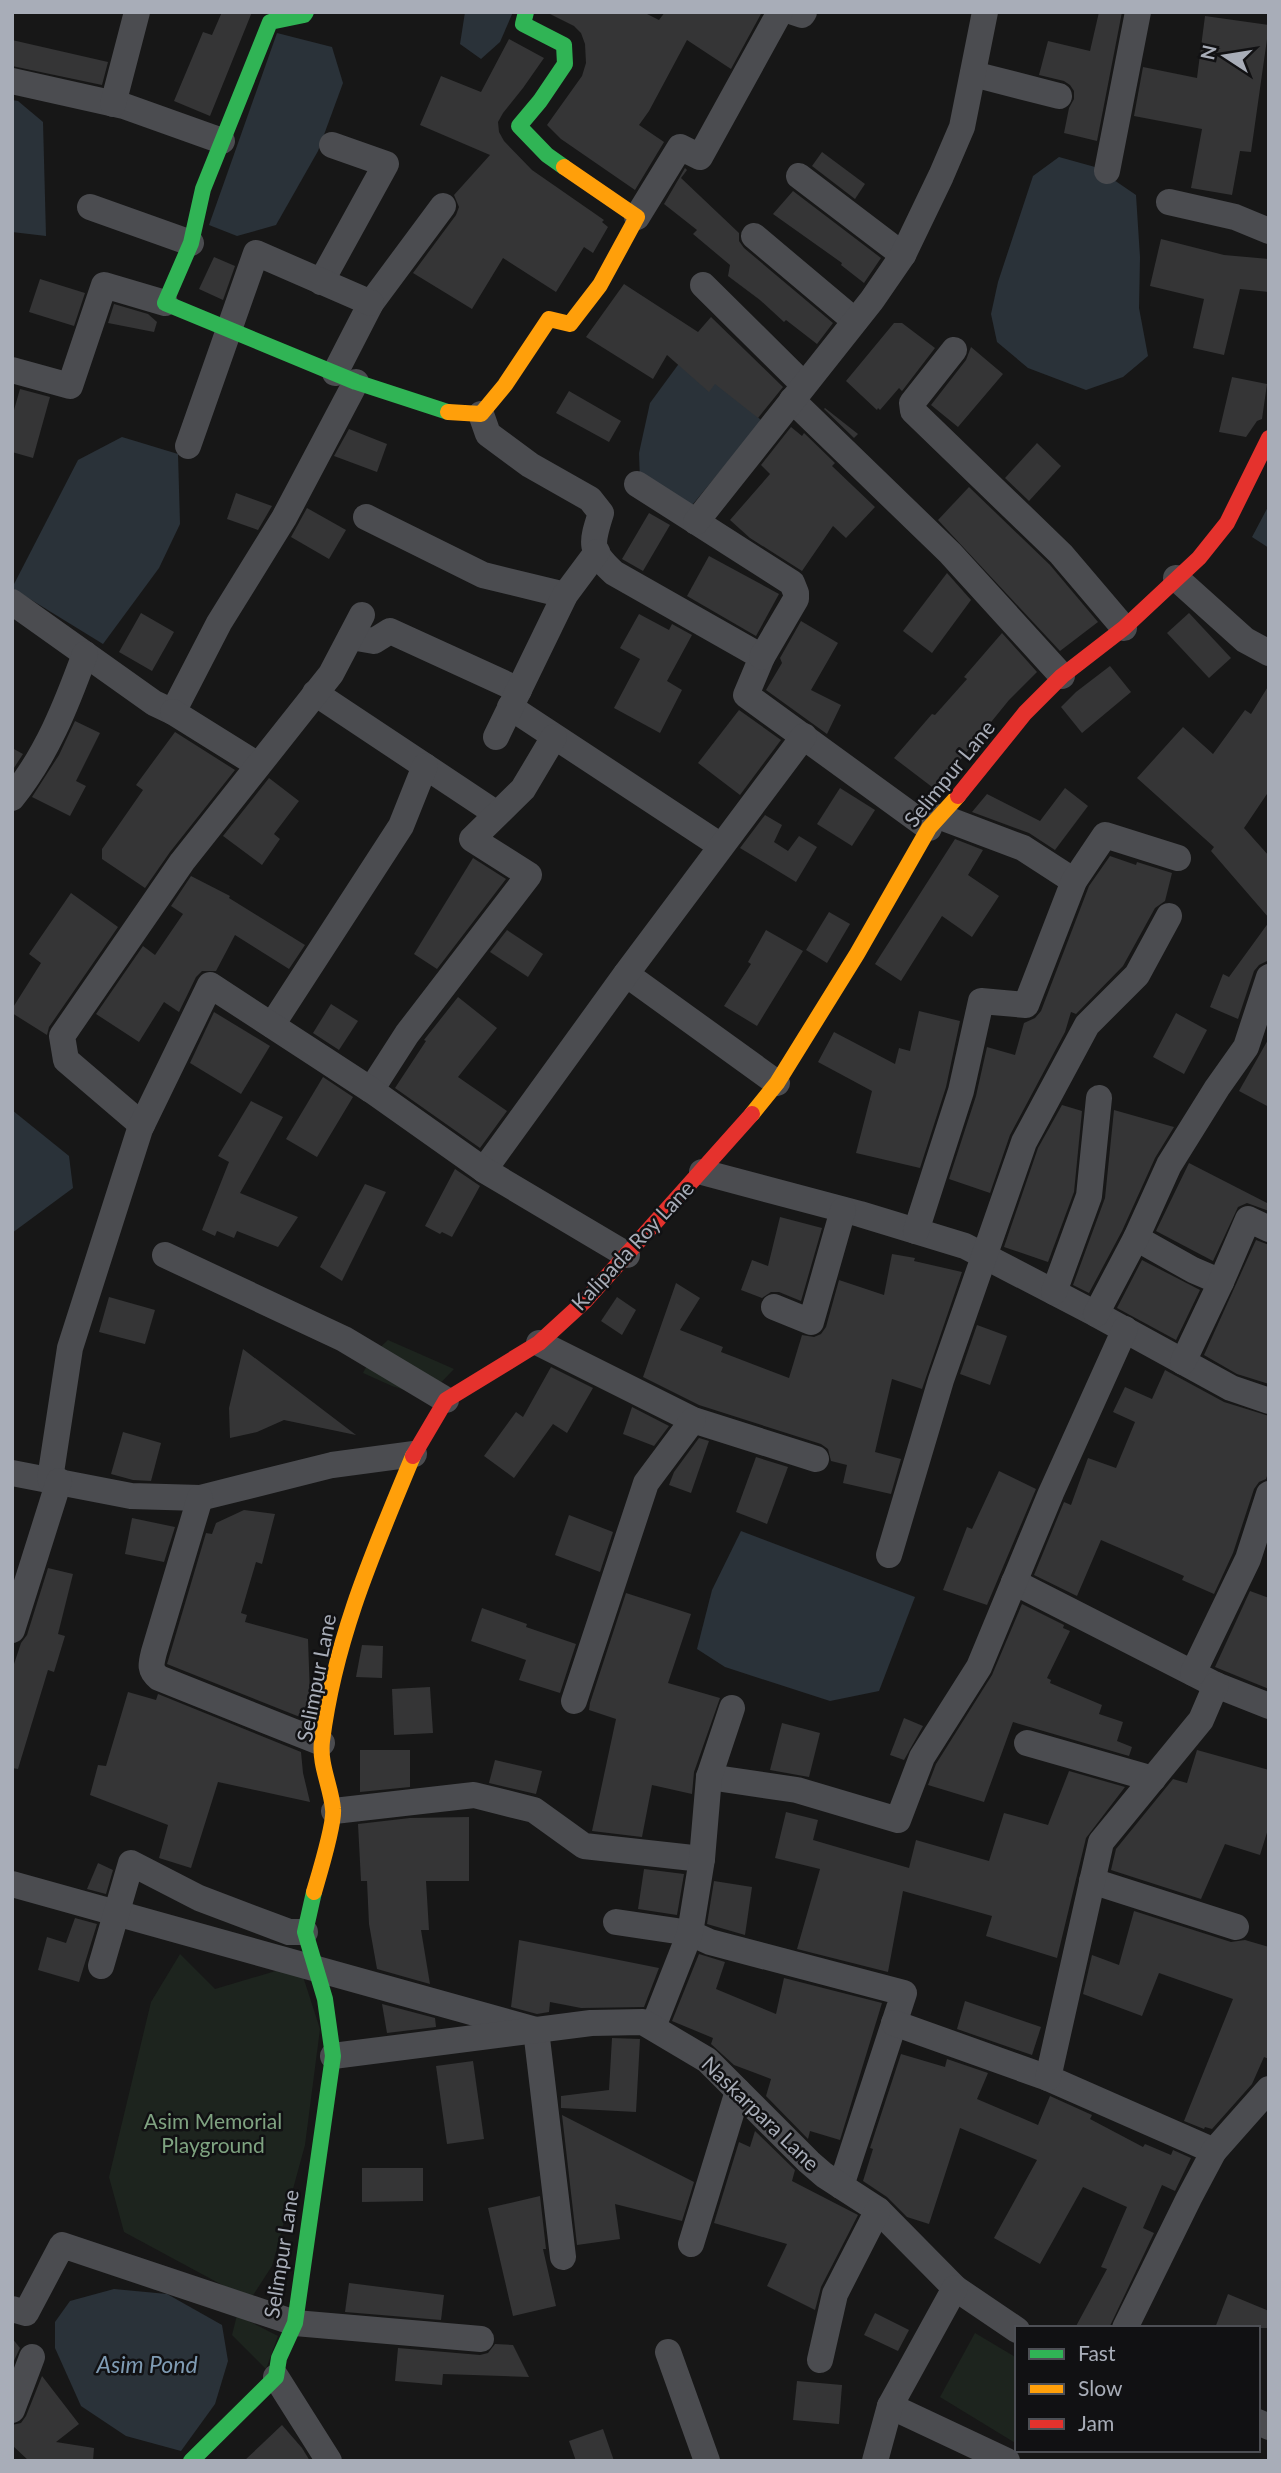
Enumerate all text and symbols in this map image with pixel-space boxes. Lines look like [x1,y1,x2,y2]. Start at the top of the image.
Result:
north arrow [1190,21,1260,91]
text: N [1195,43,1221,62]
street label: Selimpur Lane [898,715,999,831]
street label: Kalipada Roy Lane [566,1175,698,1315]
street label: Selimpur Lane [291,1612,340,1744]
street label: Naskarpara Lane [697,2051,825,2175]
park label: Asim Memorial Playground [144,2108,282,2157]
street label: Selimpur Lane [258,2188,303,2320]
legend [1015,2326,1260,2452]
text: Fast [1078,2340,1116,2365]
water label: Asim Pond [95,2350,198,2378]
text: Slow [1078,2375,1123,2400]
text: Jam [1078,2410,1114,2435]

